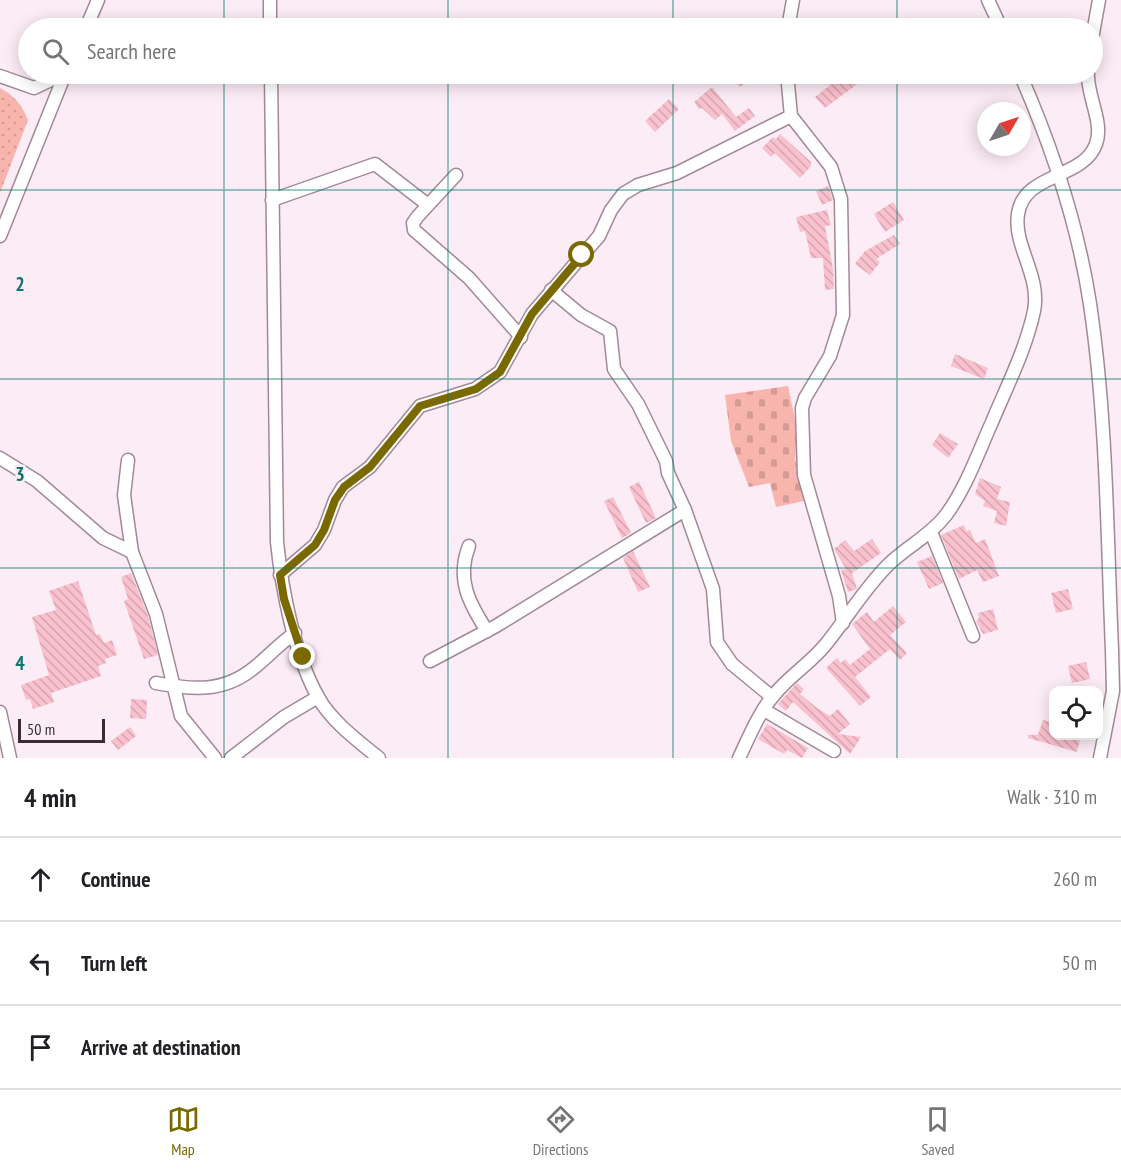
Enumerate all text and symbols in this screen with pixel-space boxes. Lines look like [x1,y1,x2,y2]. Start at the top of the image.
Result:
search box [18,18,1103,84]
icon: search [39,35,72,68]
text: Search here [87,37,176,65]
north arrow [977,102,1031,156]
route start [568,241,594,267]
text: 2 [15,271,25,297]
text: 3 [15,461,25,487]
route end [289,643,315,669]
text: 4 [15,650,25,676]
map controls [1049,686,1103,740]
button: locate [1049,686,1103,740]
scale bar [18,716,105,744]
text: 50 m [27,719,55,739]
text: 4 min [24,781,77,814]
text: Walk · 310 m [1007,784,1097,810]
icon: ahead [24,863,57,896]
text: Continue [81,865,151,893]
text: 260 m [1053,866,1097,892]
icon: left [24,947,57,980]
text: Turn left [81,949,147,977]
text: 50 m [1062,950,1097,976]
icon: arrive [24,1031,57,1064]
text: Arrive at destination [81,1033,241,1061]
tab: Map [167,1103,200,1159]
tab: Directions [533,1103,588,1159]
tab: Saved [921,1103,954,1159]

